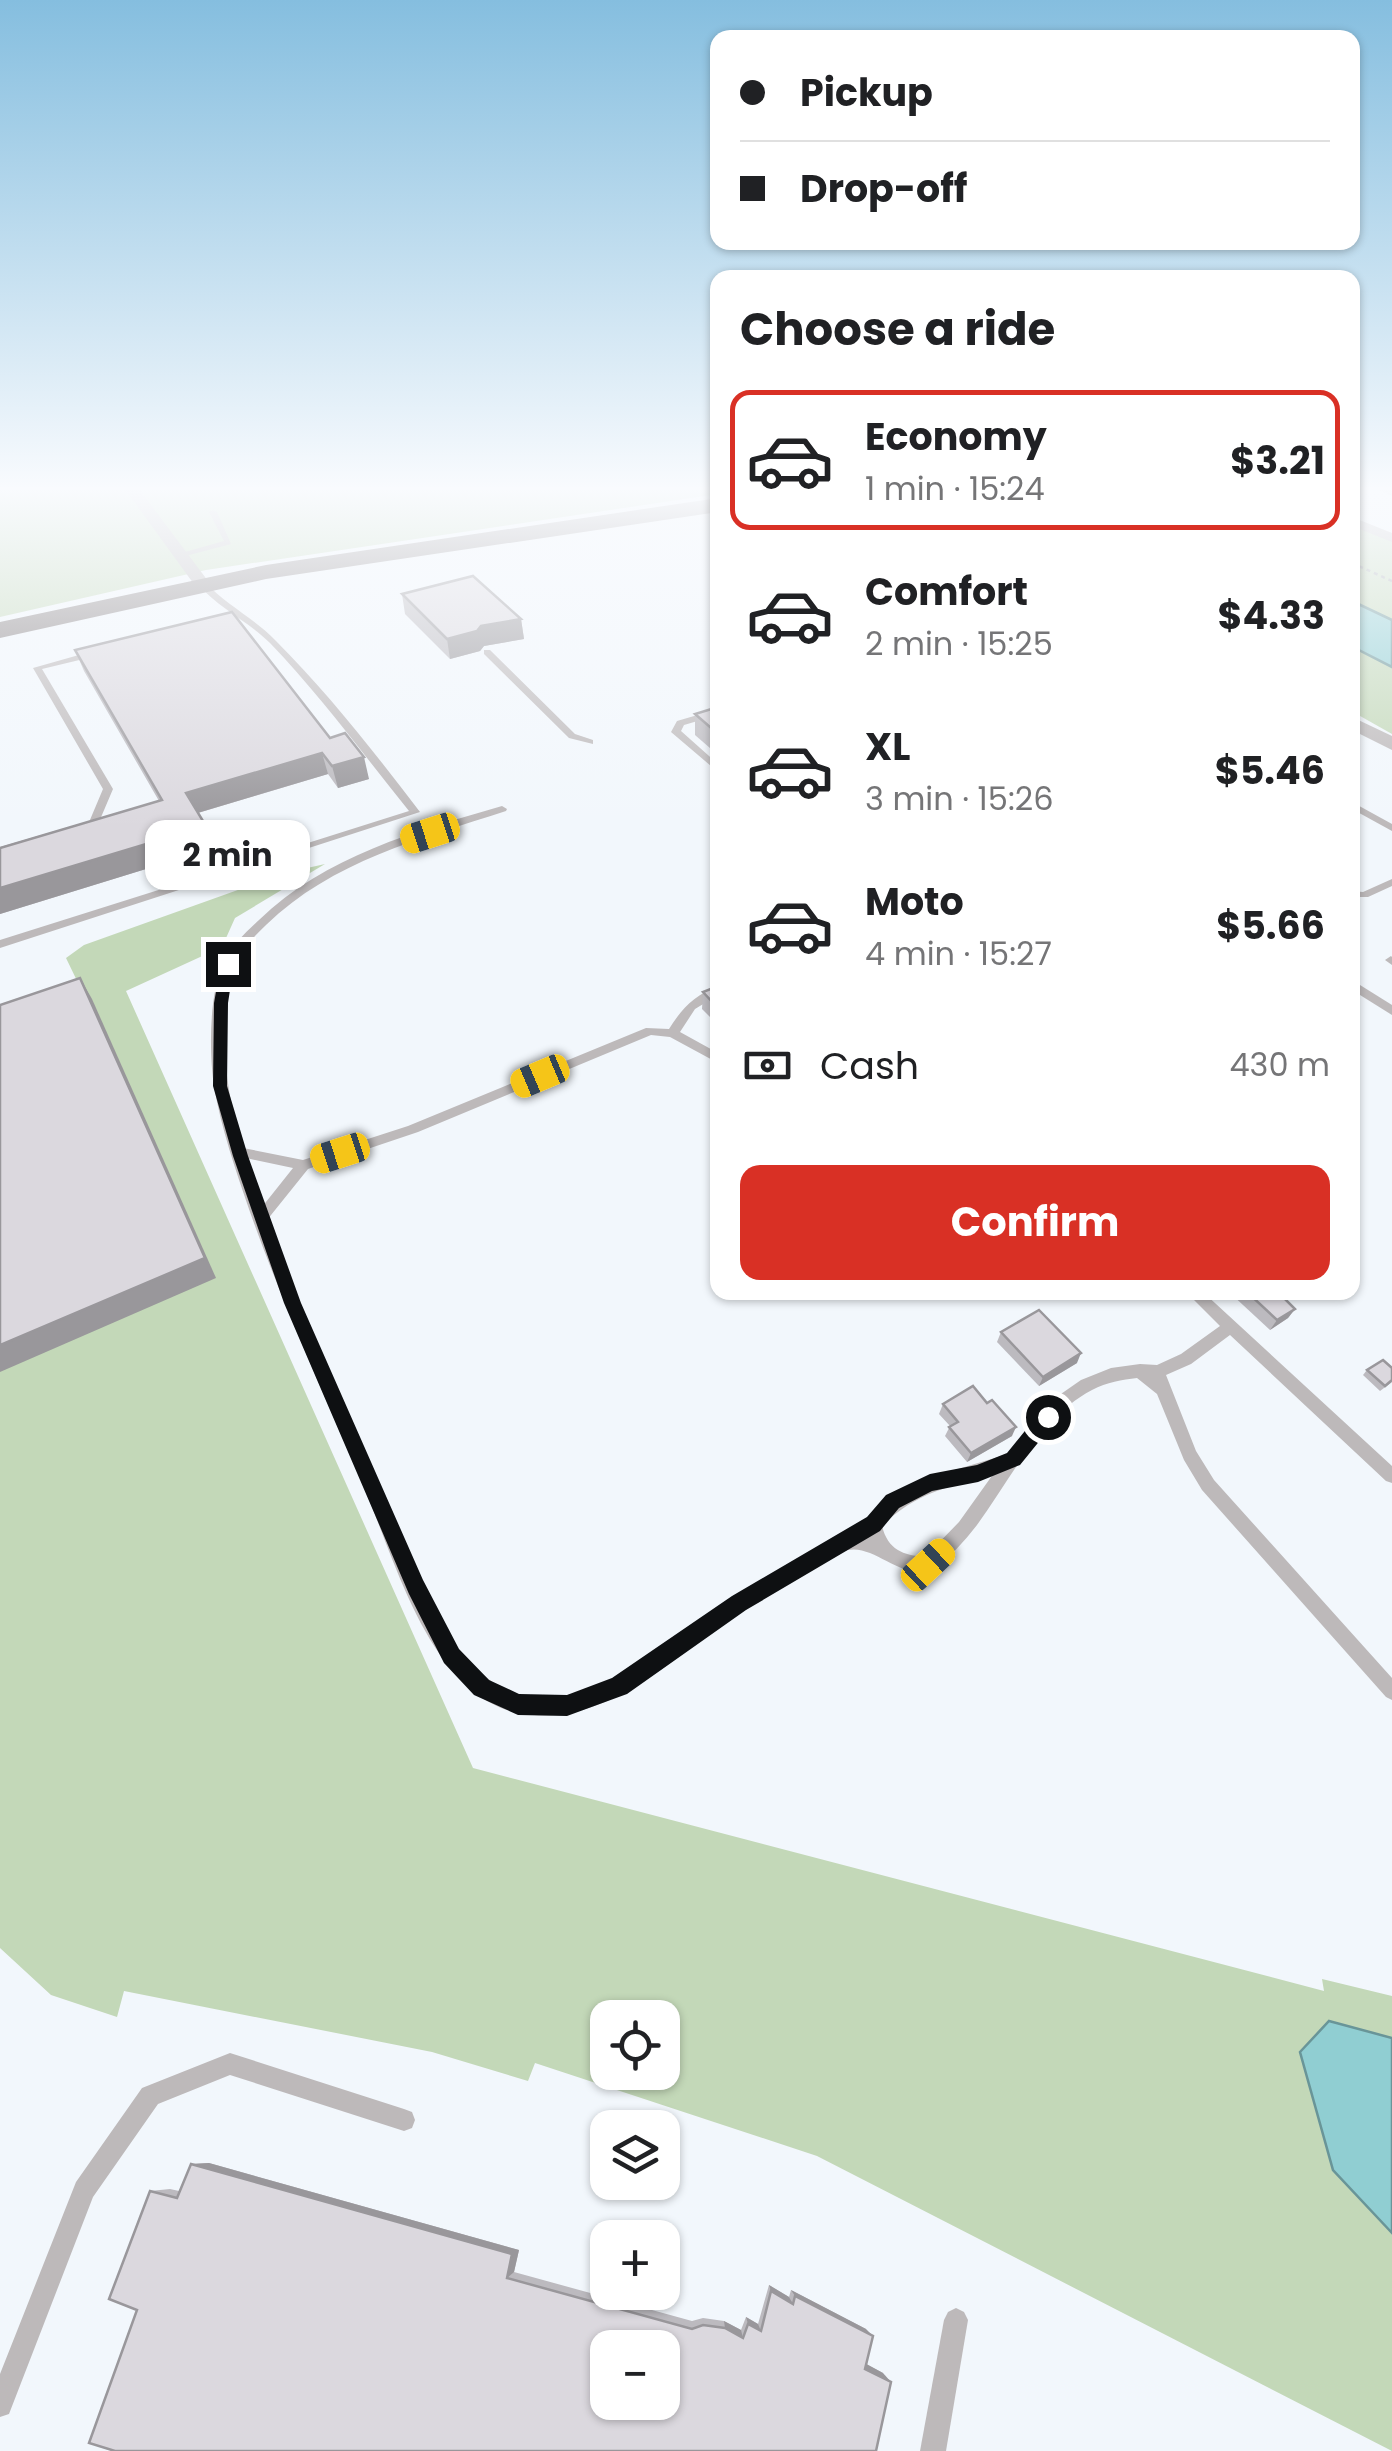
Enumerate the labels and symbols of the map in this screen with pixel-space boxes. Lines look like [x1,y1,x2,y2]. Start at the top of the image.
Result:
car [397,809,463,857]
callout: 2 min [146,819,310,889]
route end [206,942,251,987]
car [507,1050,573,1102]
car [307,1129,373,1177]
route start [1026,1395,1071,1440]
car [896,1534,960,1596]

